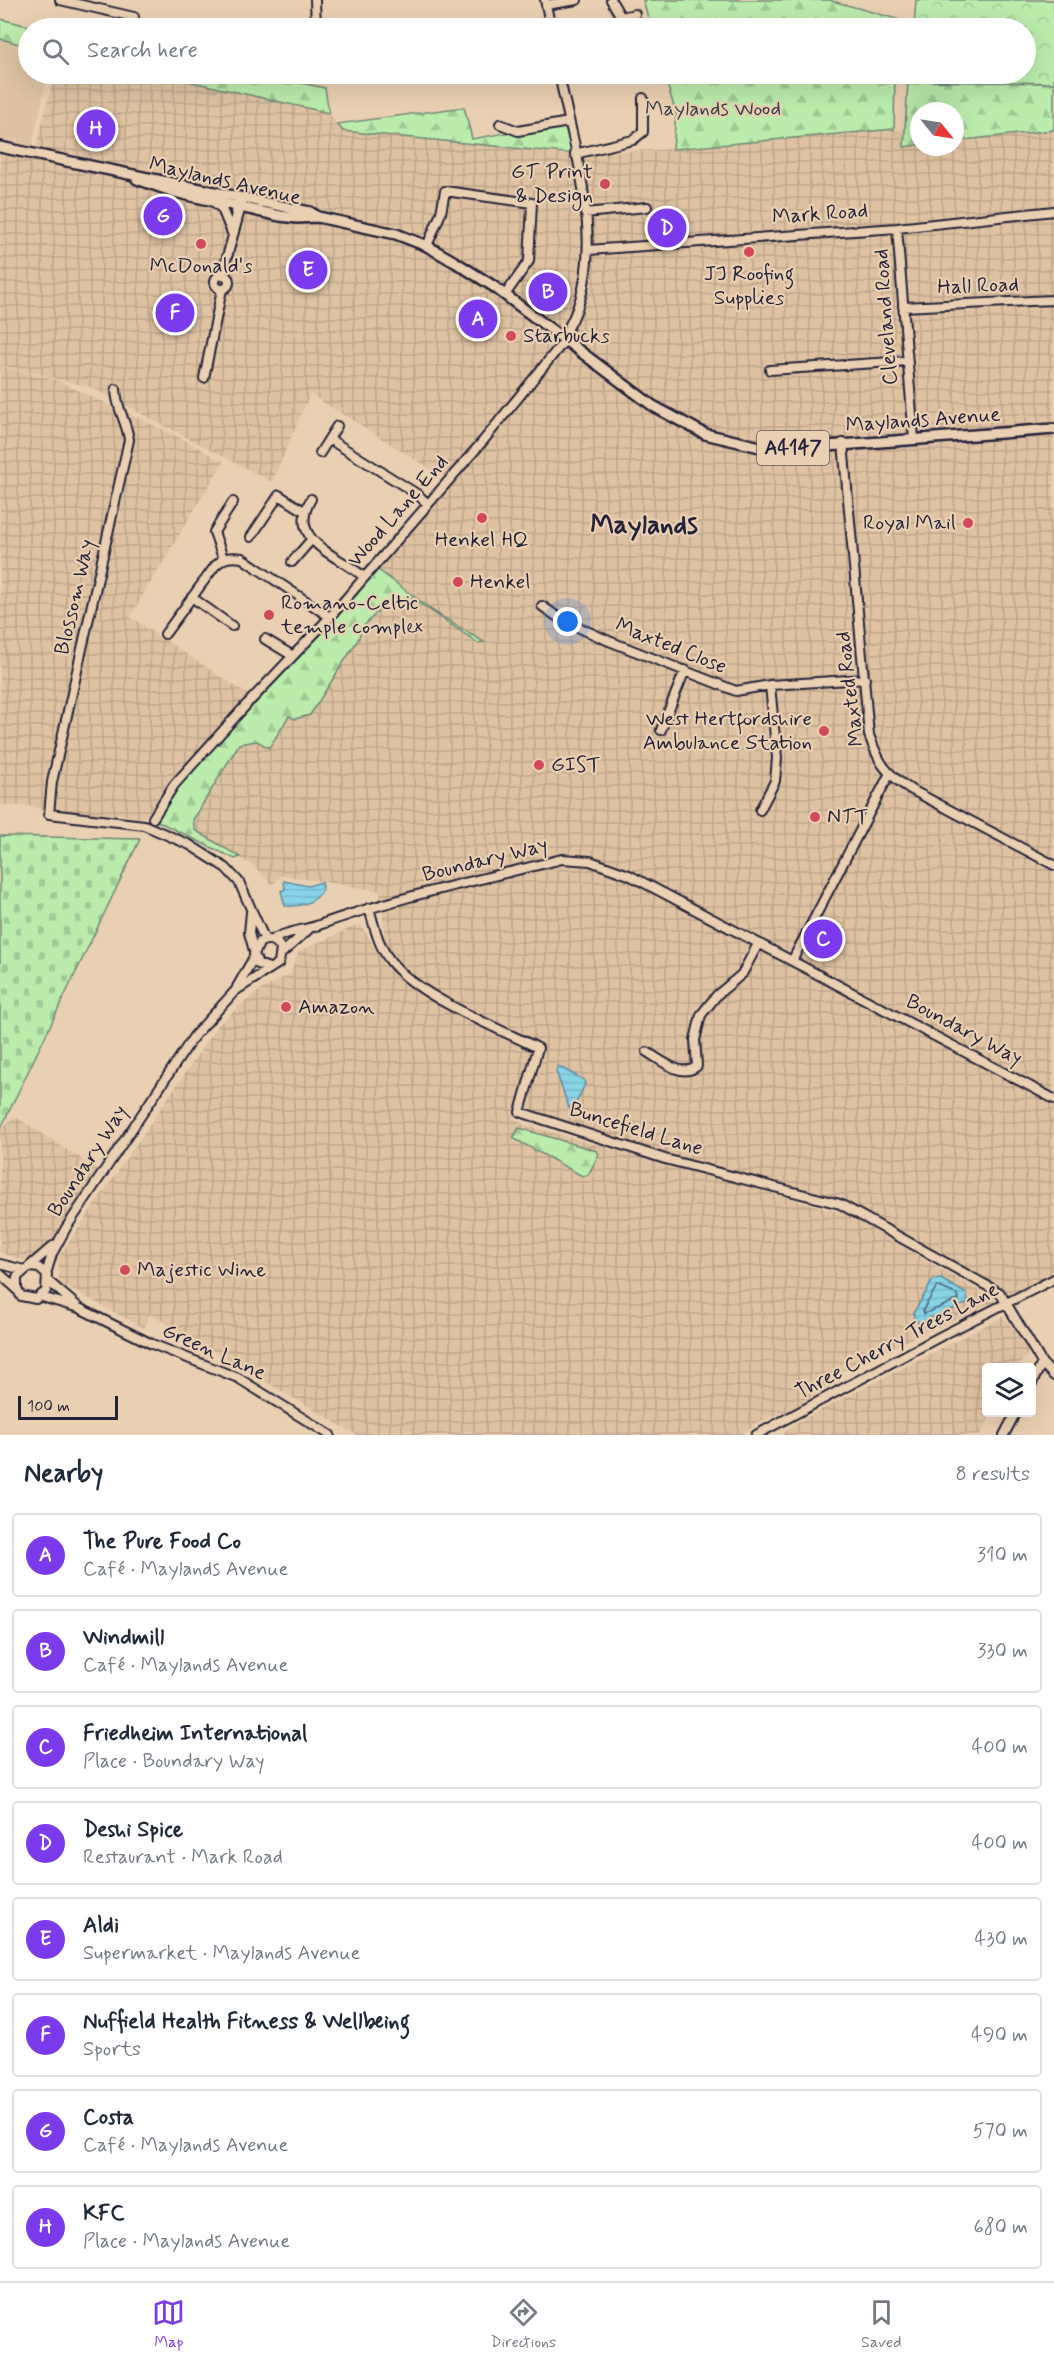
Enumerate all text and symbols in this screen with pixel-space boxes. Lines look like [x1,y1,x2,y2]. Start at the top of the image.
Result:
search box [18,18,1036,84]
icon: search [39,35,72,68]
text: Search here [87,37,198,65]
park label: Maylands Wood [645,95,781,123]
north arrow [910,102,964,156]
pin: H [76,106,116,152]
street label: Maylands Avenue [146,150,304,212]
place label: GT Print & Design [511,158,593,211]
marker: GT Print & Design [598,177,612,191]
pin: G [144,194,182,238]
street label: Mark Road [771,197,869,231]
pin: D [648,206,686,250]
marker: McDonald's [194,237,208,251]
marker: JJ Roofing Supplies [742,245,756,259]
pin: E [288,248,328,292]
street label: Cleveland Road [867,248,905,386]
place label: McDonald's [149,252,253,280]
place label: JJ Roofing Supplies [704,260,794,312]
pin: B [528,270,568,314]
street label: Hall Road [937,271,1019,301]
pin: F [156,290,195,336]
pin: A [458,296,498,342]
place label: Starbucks [523,322,610,350]
marker: Starbucks [504,329,518,343]
street label: Maylands Avenue [845,401,1001,439]
road number: A4147 [757,431,829,465]
street label: Wood Lane End [341,449,455,573]
district label: Maylands [590,508,698,543]
place label: Royal Mail [863,509,956,537]
marker: Henkel HQ [475,511,489,525]
marker: Royal Mail [961,516,975,530]
place label: Henkel HQ [435,526,529,554]
street label: Blossom Way [48,537,102,657]
place label: Henkel [470,568,531,596]
marker: Henkel [451,575,465,589]
place label: Romano-Celtic temple complex [280,589,423,641]
your location [553,607,582,636]
marker: Romano-Celtic temple complex [262,608,276,622]
street label: Maxted Close [611,611,731,681]
street label: Maxted Road [829,630,871,748]
place label: West Hertfordshire Ambulance Station [643,705,812,757]
marker: West Hertfordshire Ambulance Station [817,724,831,738]
place label: GIST [551,751,601,779]
marker: GIST [532,758,546,772]
place label: NTT [827,803,869,831]
marker: NTT [808,810,822,824]
street label: Boundary Way [419,831,551,889]
pin: C [804,916,842,962]
street label: Boundary Way [901,988,1027,1072]
place label: Amazon [298,993,375,1021]
marker: Amazon [279,1000,293,1014]
street label: Buncefield Lane [566,1095,706,1163]
street label: Boundary Way [41,1100,135,1222]
place label: Majestic Wine [137,1256,266,1284]
marker: Majestic Wine [118,1263,132,1277]
street label: Three Cherry Trees Lane [790,1275,1004,1407]
street label: Green Lane [158,1317,270,1387]
map controls [982,1363,1036,1417]
button: layers [982,1363,1036,1417]
scale bar [18,1393,118,1420]
text: 100 m [27,1396,70,1417]
text: Nearby [24,1457,103,1491]
text: 8 results [956,1461,1030,1488]
text: The Pure Food Co [83,1528,241,1556]
text: A [39,1542,52,1569]
text: 310 m [977,1542,1028,1569]
text: Café · Maylands Avenue [83,1556,288,1583]
text: Windmill [83,1624,164,1652]
text: B [39,1638,52,1665]
text: 330 m [977,1638,1028,1665]
text: Café · Maylands Avenue [83,1652,288,1679]
text: Friedheim International [83,1720,307,1748]
text: C [38,1734,53,1761]
text: 400 m [972,1734,1028,1761]
text: Place · Boundary Way [83,1748,264,1775]
text: Deshi Spice [83,1816,183,1844]
text: D [39,1830,52,1857]
text: 400 m [972,1830,1028,1857]
text: Restaurant · Mark Road [83,1844,283,1871]
text: Aldi [83,1912,119,1940]
text: E [40,1926,51,1953]
text: 430 m [975,1926,1028,1953]
text: Supermarket · Maylands Avenue [83,1940,360,1967]
text: Nuffield Health Fitness & Wellbeing [83,2008,410,2036]
text: F [40,2022,51,2049]
text: 490 m [971,2022,1028,2049]
text: Sports [83,2036,141,2063]
text: Costa [83,2104,134,2132]
text: G [39,2118,52,2145]
text: 570 m [973,2118,1028,2145]
text: Café · Maylands Avenue [83,2132,288,2159]
text: KFC [83,2200,125,2228]
text: H [39,2214,52,2241]
text: 680 m [973,2214,1028,2241]
text: Place · Maylands Avenue [83,2228,290,2255]
tab: Map [152,2296,185,2353]
tab: Directions [490,2296,556,2353]
tab: Saved [861,2296,902,2353]

